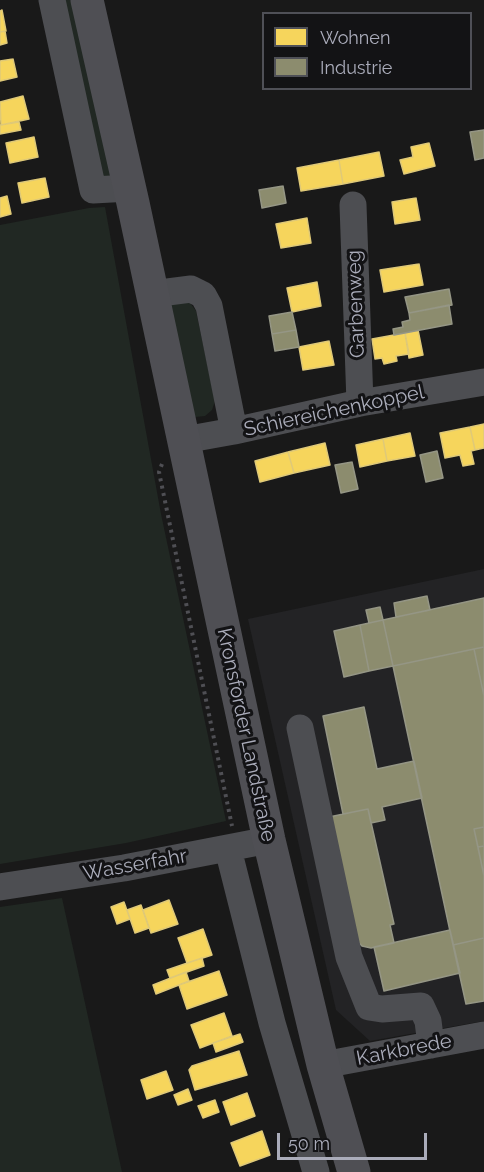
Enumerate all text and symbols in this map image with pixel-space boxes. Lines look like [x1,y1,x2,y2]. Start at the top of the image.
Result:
legend [262,12,472,90]
text: Wohnen [320,27,390,48]
text: Industrie [320,57,392,78]
street label: Garbenweg [342,250,370,358]
street label: Schiereichenkoppel [242,380,426,442]
street label: Kronsforder Landstraße [212,626,280,844]
street label: Wasserfahr [81,844,189,886]
street label: Karkbrede [354,1029,454,1071]
scale bar [280,1121,430,1159]
text: 50 m [288,1133,330,1154]

